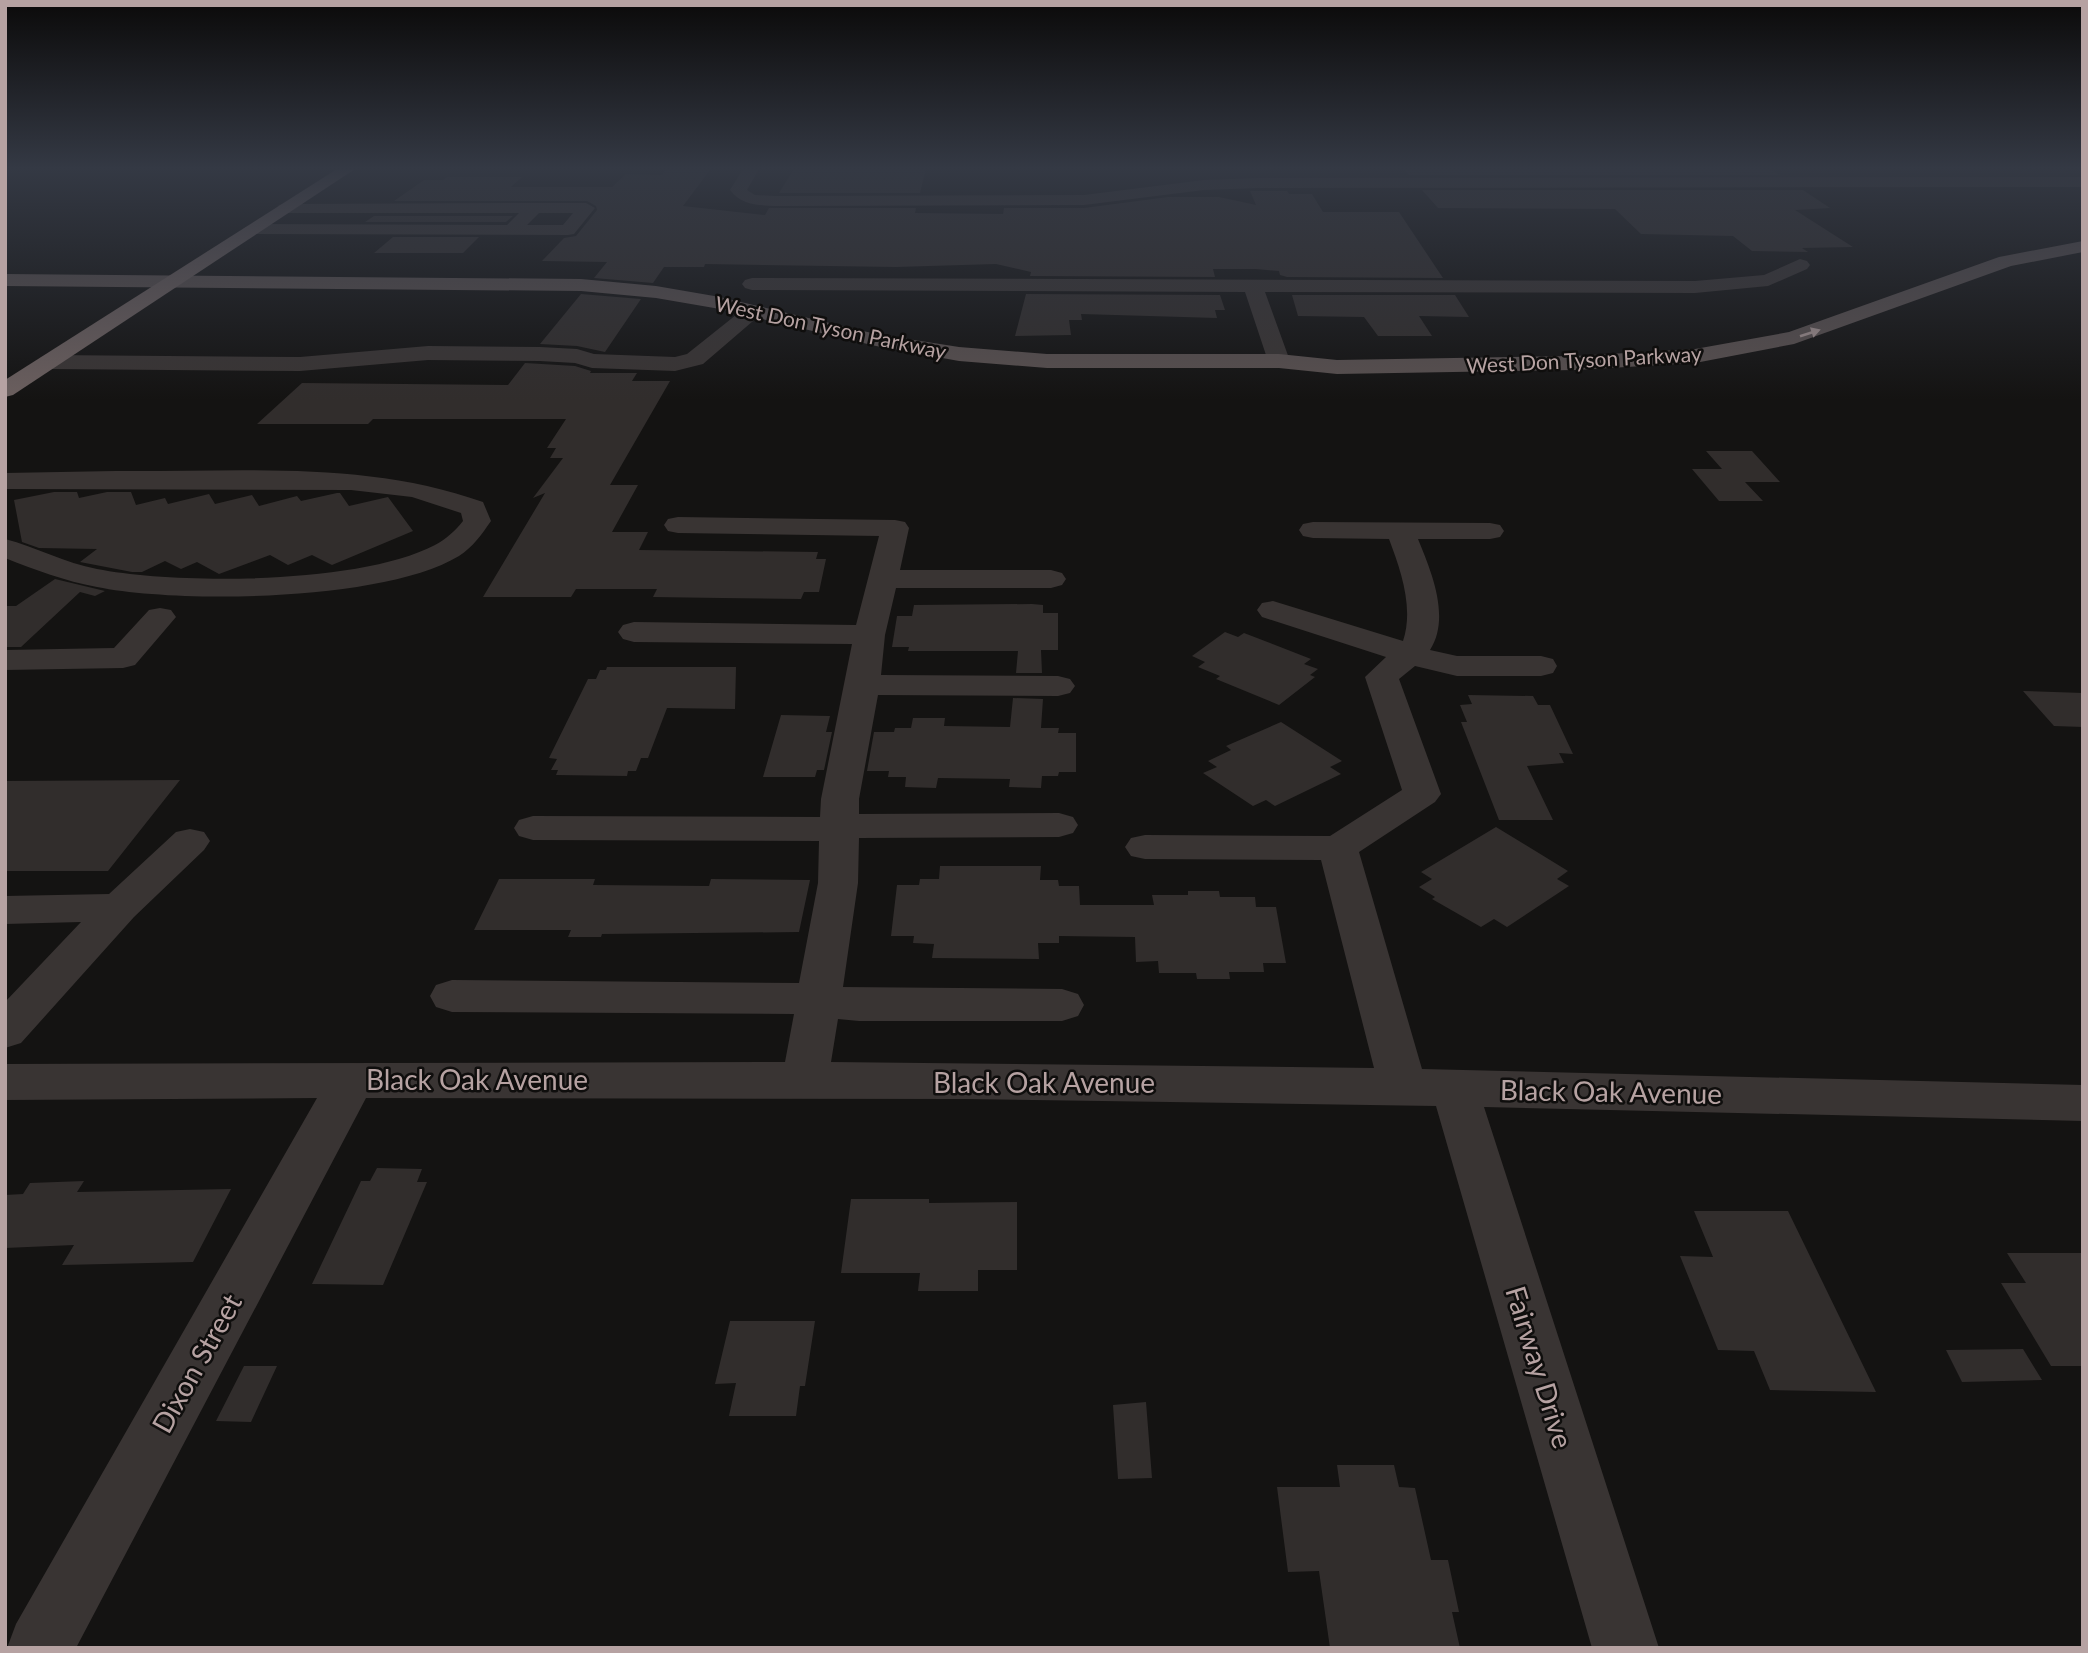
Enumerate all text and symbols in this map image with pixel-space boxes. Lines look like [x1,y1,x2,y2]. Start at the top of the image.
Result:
street label: West Don Tyson Parkway [713,290,949,364]
one-way arrow [1800,327,1821,338]
street label: West Don Tyson Parkway [1466,340,1702,378]
street label: Black Oak Avenue [366,1062,588,1096]
street label: Black Oak Avenue [933,1065,1155,1099]
street label: Black Oak Avenue [1500,1072,1722,1110]
street label: Fairway Drive [1499,1282,1581,1452]
street label: Dixon Street [144,1288,248,1438]

